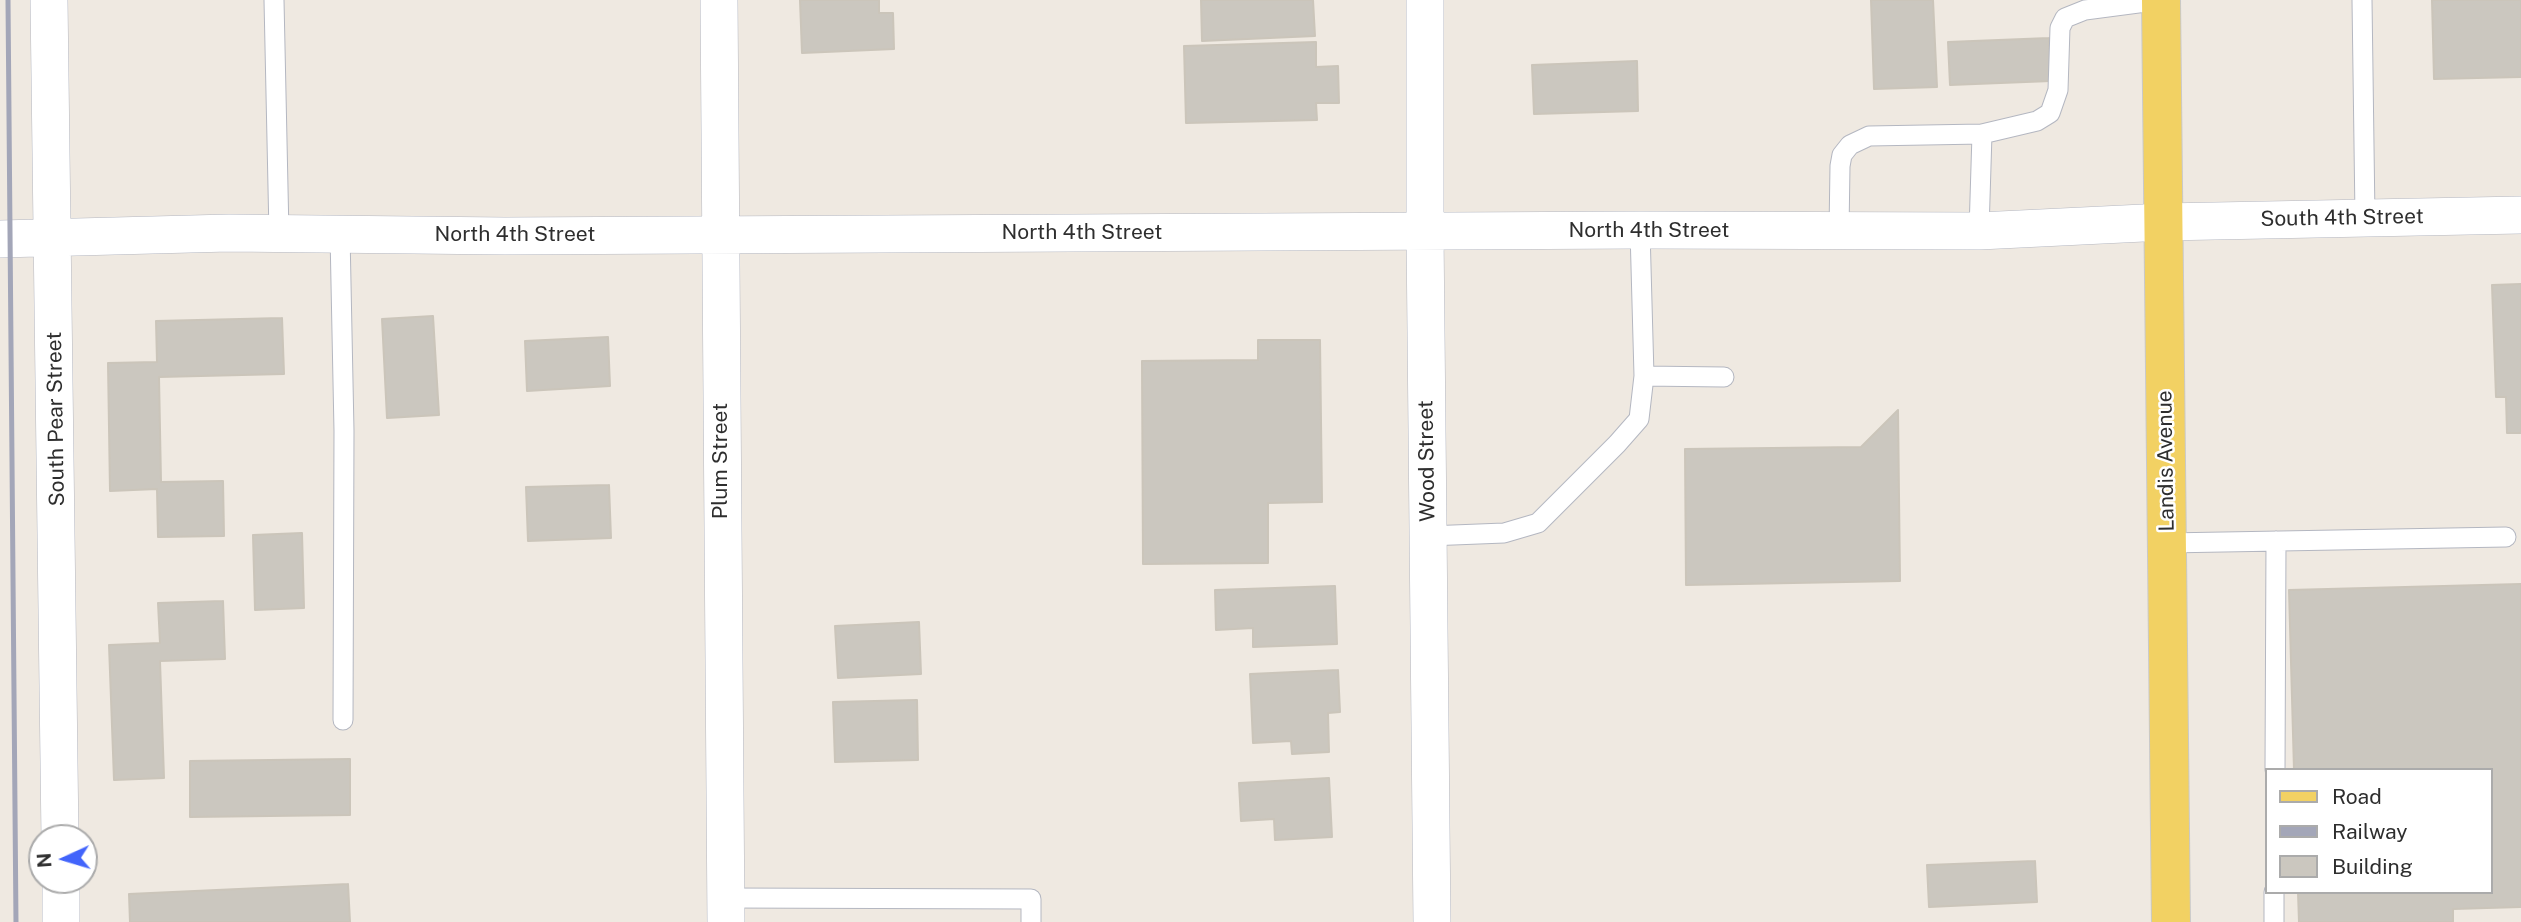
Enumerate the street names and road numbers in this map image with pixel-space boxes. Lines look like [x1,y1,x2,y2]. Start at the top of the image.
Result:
street label: South 4th Street [2260,204,2424,232]
street label: North 4th Street [1569,218,1729,244]
street label: North 4th Street [1002,220,1162,246]
street label: North 4th Street [435,222,595,248]
street label: South Pear Street [42,331,70,507]
street label: Landis Avenue [2152,390,2180,532]
street label: Wood Street [1413,400,1441,522]
street label: Plum Street [708,403,734,519]

